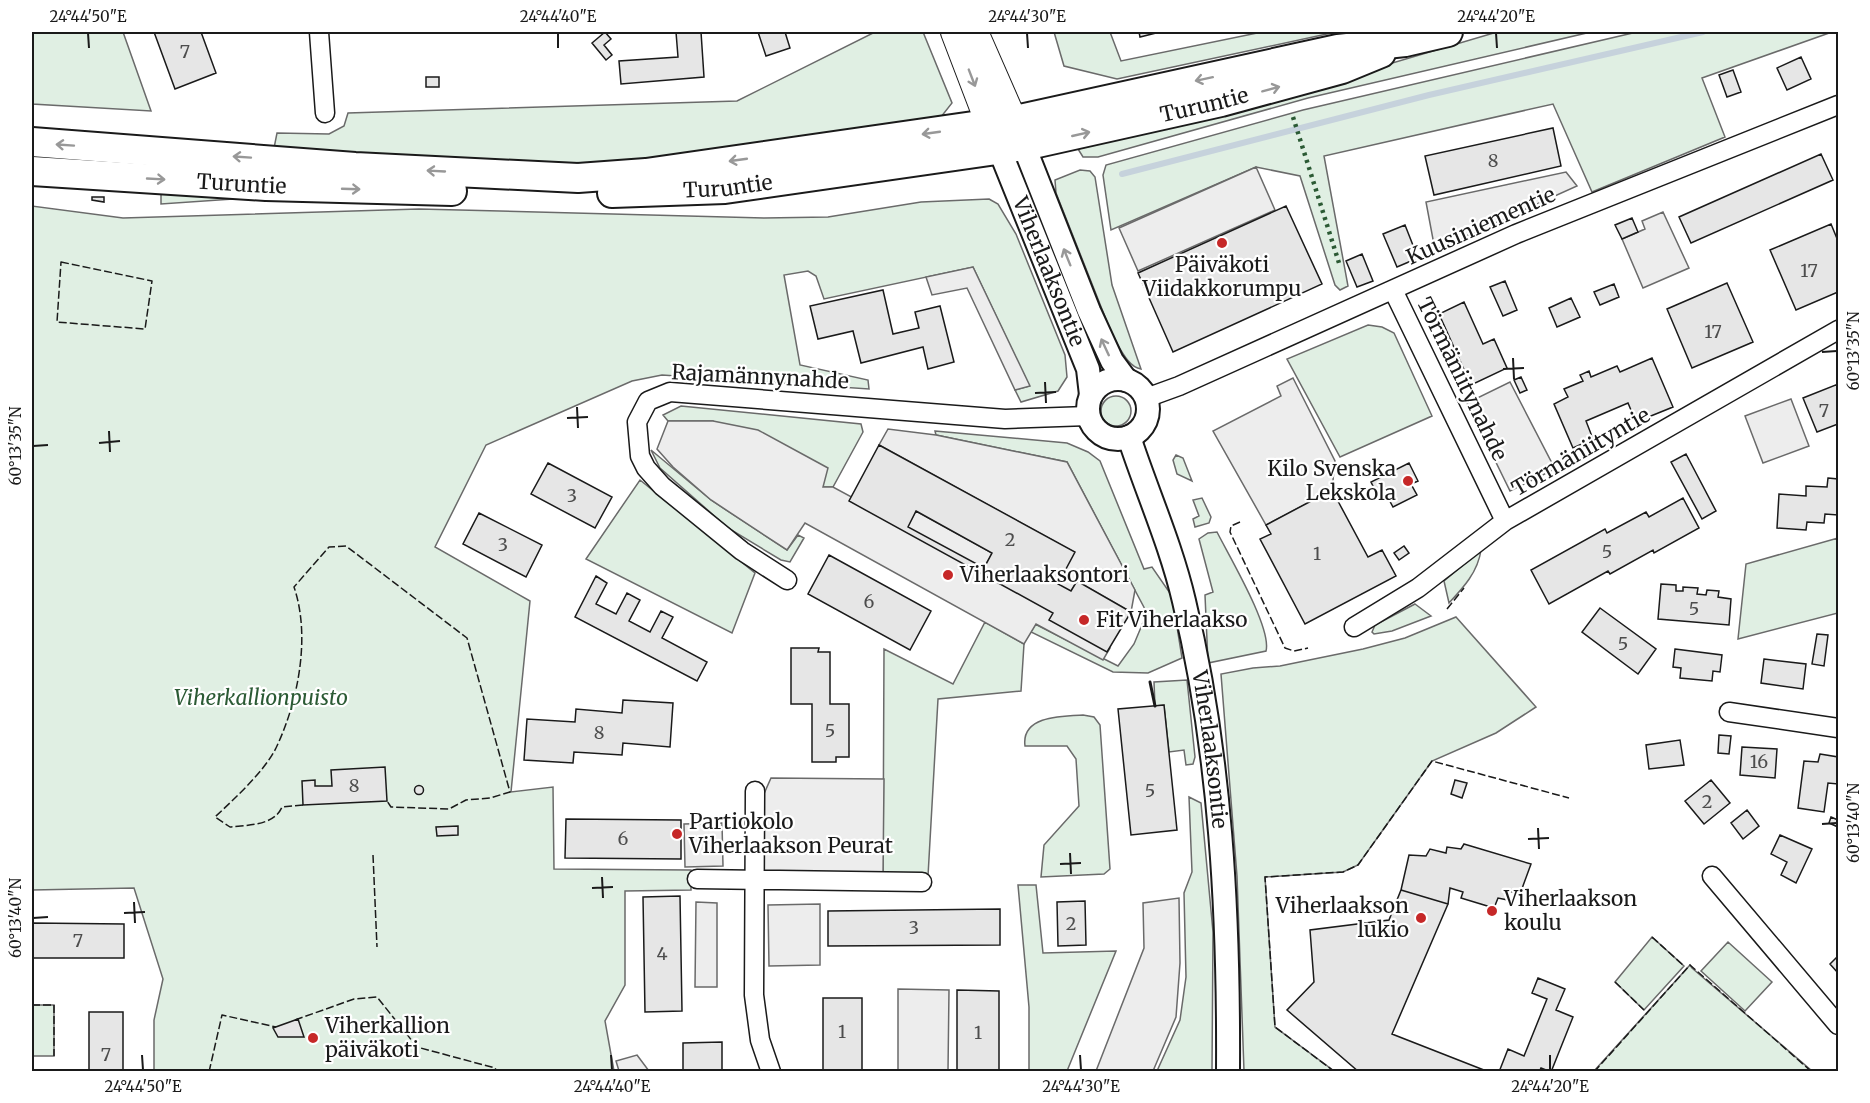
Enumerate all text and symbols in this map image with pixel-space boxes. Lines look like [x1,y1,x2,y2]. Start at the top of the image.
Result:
text: 24°44'50"E [49,7,127,26]
text: 24°44'40"E [520,7,597,26]
text: 24°44'30"E [988,7,1066,26]
text: 24°44'20"E [1457,7,1535,26]
house number: 7 [180,40,190,63]
one-way arrow [967,68,978,86]
one-way arrow [1195,73,1214,85]
street label: Turuntie [1157,81,1251,128]
one-way arrow [1261,83,1280,94]
one-way arrow [922,127,942,138]
one-way arrow [1071,128,1090,140]
one-way arrow [56,139,76,150]
house number: 8 [1488,149,1498,172]
one-way arrow [232,151,252,162]
one-way arrow [729,155,749,166]
one-way arrow [427,166,447,177]
street label: Turuntie [196,168,287,200]
street label: Turuntie [683,168,774,203]
one-way arrow [146,174,166,185]
street label: Kuusiniementie [1402,181,1560,270]
one-way arrow [341,183,361,195]
street label: Viherlaaksontie [1006,192,1091,350]
marker: Päiväkoti Viidakkorumpu [1215,236,1229,250]
one-way arrow [1061,248,1072,266]
place label: Päiväkoti Viidakkorumpu [1142,251,1301,302]
house number: 17 [1800,259,1818,282]
street label: Törmäniitynahde [1411,293,1514,465]
text: 60°13'35"N [1844,311,1863,391]
house number: 17 [1704,320,1722,343]
one-way arrow [1099,338,1111,356]
street label: Rajamännynahde [671,358,850,395]
house number: 7 [1819,399,1829,422]
street label: Törmäniityntie [1507,401,1655,502]
text: 60°13'35"N [6,406,25,486]
place label: Kilo Svenska Lekskola [1267,455,1396,506]
marker: Kilo Svenska Lekskola [1401,474,1415,488]
house number: 3 [567,484,577,507]
house number: 2 [1005,528,1015,551]
house number: 3 [498,533,508,556]
house number: 5 [1602,540,1612,563]
house number: 1 [1313,542,1321,565]
place label: Viherlaaksontori [959,561,1129,588]
marker: Viherlaaksontori [941,568,955,582]
house number: 6 [864,590,875,613]
house number: 5 [1689,597,1699,620]
place label: Fit Viherlaakso [1096,606,1248,633]
marker: Fit Viherlaakso [1077,613,1091,627]
house number: 5 [1618,632,1628,655]
street label: Viherlaaksontie [1186,667,1234,830]
park label: Viherkallionpuisto [174,684,348,711]
house number: 5 [825,719,835,742]
house number: 8 [594,721,604,744]
house number: 16 [1750,750,1768,773]
house number: 8 [349,774,359,797]
house number: 5 [1145,779,1155,802]
text: 60°13'40"N [1844,783,1863,863]
house number: 2 [1702,790,1712,813]
place label: Partiokolo Viherlaakson Peurat [688,808,893,859]
house number: 6 [618,827,629,850]
marker: Partiokolo Viherlaakson Peurat [670,827,684,841]
text: 60°13'40"N [6,878,25,958]
place label: Viherlaakson koulu [1503,885,1637,936]
place label: Viherlaakson lukio [1275,892,1409,943]
marker: Viherlaakson koulu [1485,904,1499,918]
marker: Viherlaakson lukio [1414,911,1428,925]
house number: 2 [1066,912,1076,935]
house number: 3 [909,916,919,939]
house number: 7 [73,929,83,952]
house number: 4 [656,942,668,965]
place label: Viherkallion päiväkoti [324,1012,450,1063]
house number: 1 [838,1020,846,1043]
house number: 1 [974,1021,982,1044]
marker: Viherkallion päiväkoti [306,1031,320,1045]
house number: 7 [101,1043,111,1066]
text: 24°44'50"E [104,1077,182,1096]
text: 24°44'40"E [574,1077,651,1096]
text: 24°44'30"E [1042,1077,1120,1096]
text: 24°44'20"E [1511,1077,1589,1096]

